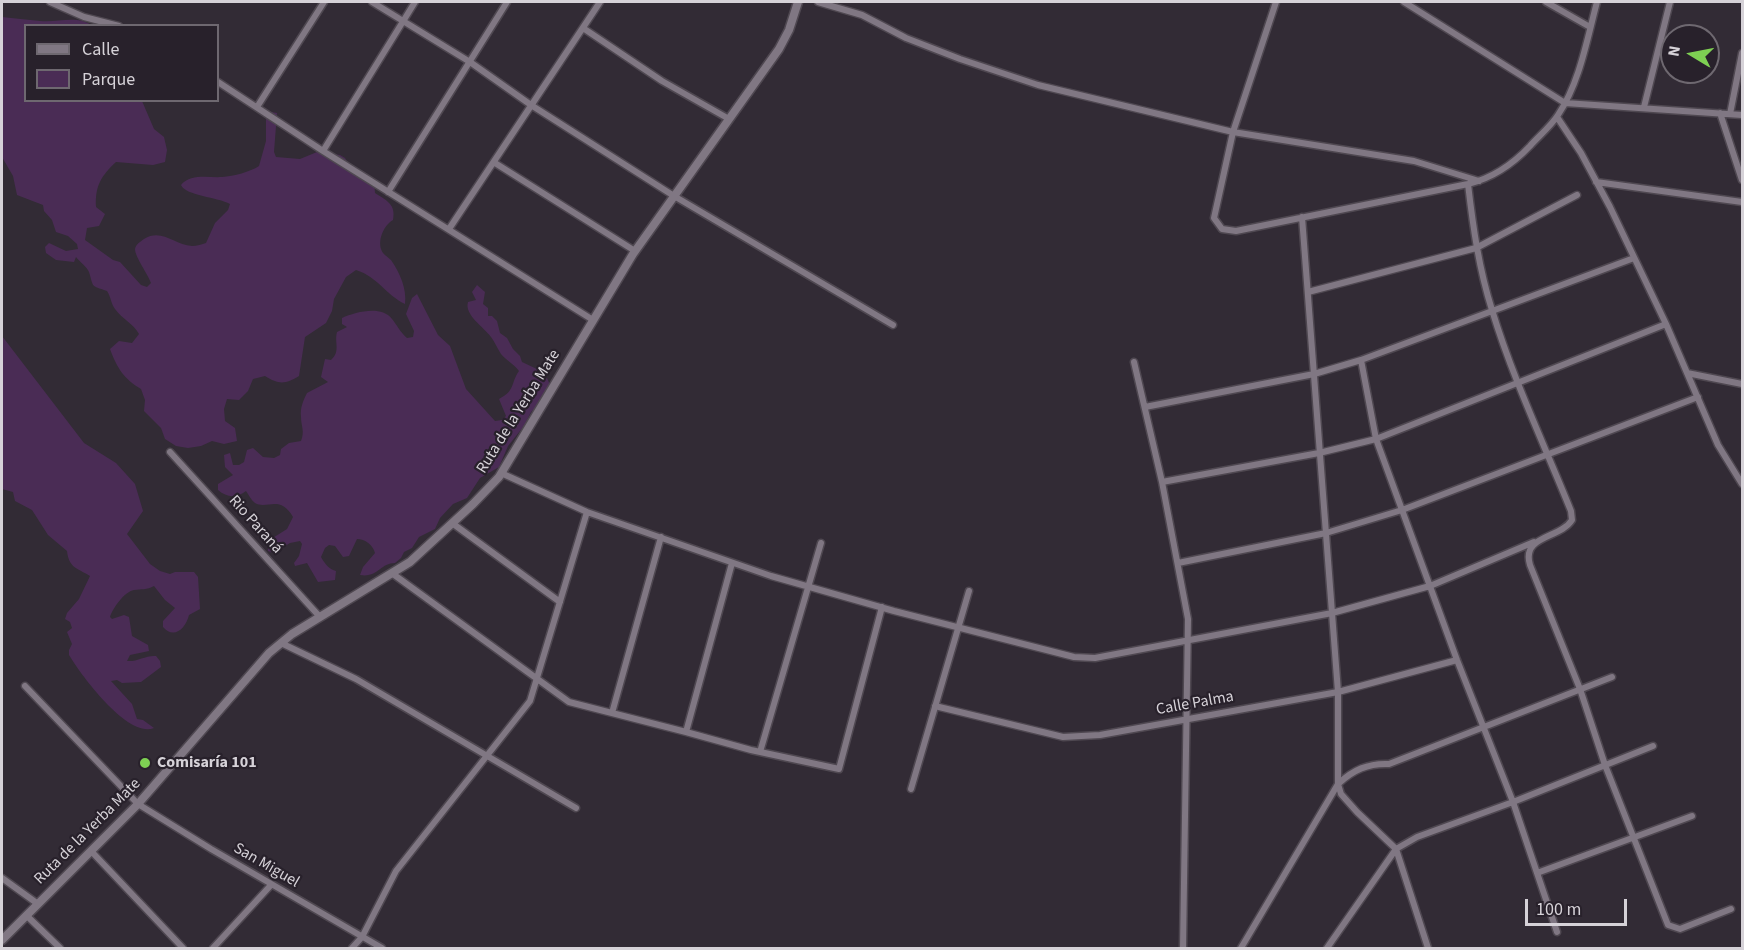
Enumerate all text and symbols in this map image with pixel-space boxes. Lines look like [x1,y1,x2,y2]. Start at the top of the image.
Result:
legend [24,24,219,102]
north arrow [1660,24,1720,84]
text: Calle [82,37,119,62]
text: N [1662,44,1686,58]
text: Parque [82,67,135,92]
street label: Ruta de la Yerba Mate [473,347,565,477]
street label: Rio Paraná [224,492,286,558]
street label: Calle Palma [1155,688,1235,720]
place label: Comisaría 101 [157,753,257,773]
marker: Comisaría 101 [138,756,152,770]
street label: Ruta de la Yerba Mate [31,775,145,889]
street label: San Miguel [230,839,302,893]
scale bar [1528,887,1630,925]
text: 100 m [1536,897,1581,922]

